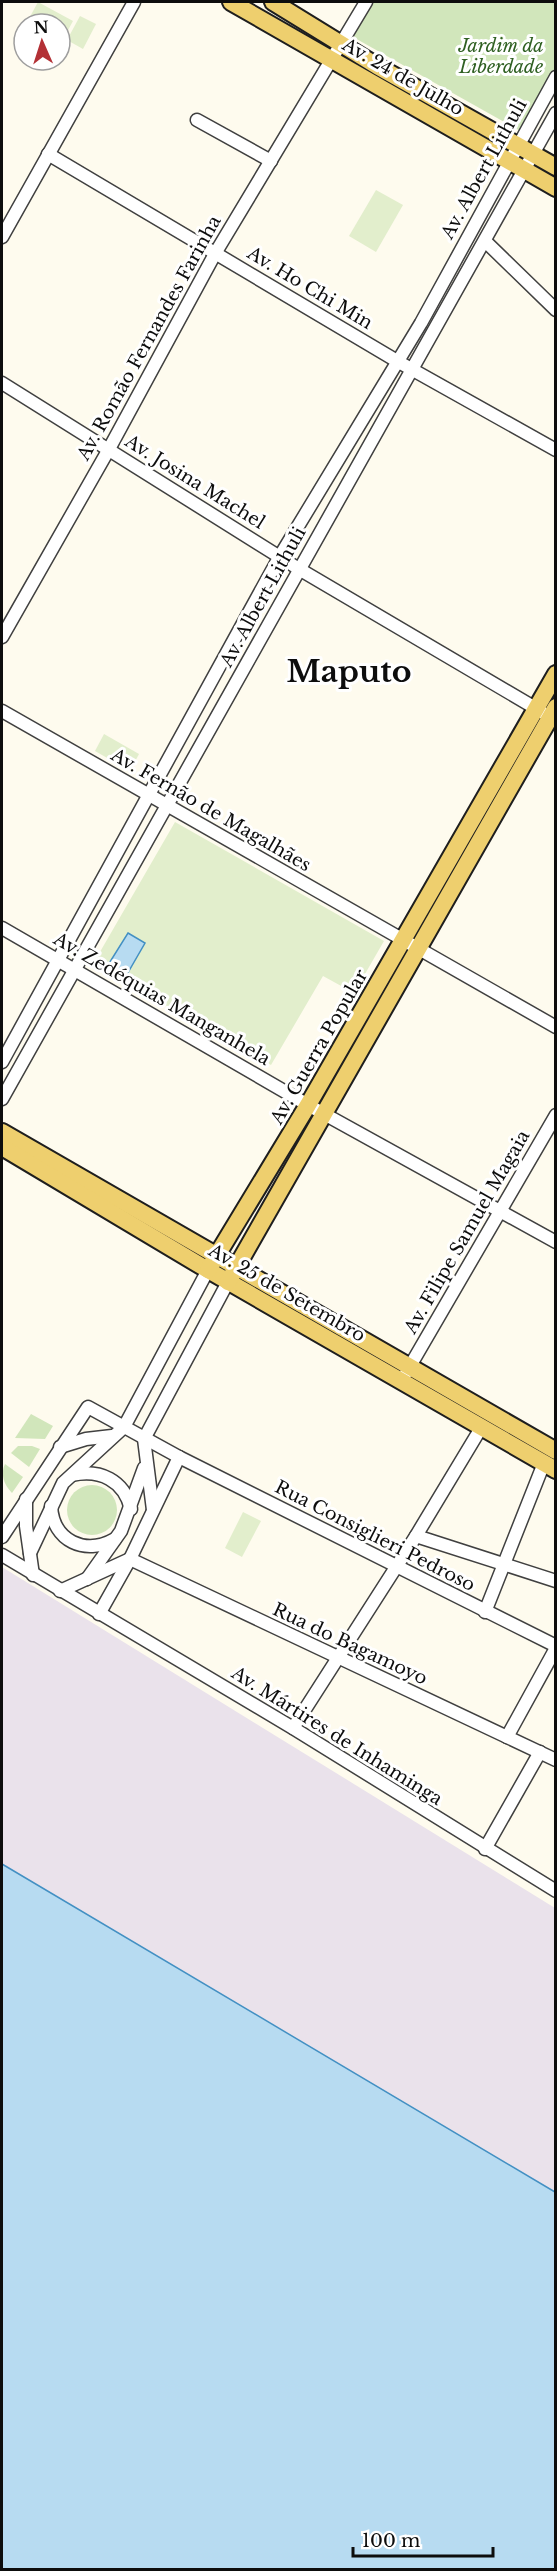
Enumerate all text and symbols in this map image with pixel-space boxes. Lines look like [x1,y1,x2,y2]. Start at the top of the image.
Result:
north arrow [12,12,72,72]
text: N [33,17,49,37]
street label: Av. 24 de Julho [338,33,467,121]
park label: Jardim da Liberdade [457,35,544,78]
street label: Av. Albert Lithuli [436,95,532,244]
street label: Av. Romão Fernandes Farinha [72,212,226,465]
street label: Av. Ho Chi Min [243,241,377,334]
street label: Av. Josina Machel [120,430,269,534]
street label: Av. Albert Lithuli [215,523,311,672]
district label: Maputo [286,653,412,690]
street label: Av. Fernão de Magalhães [106,743,315,876]
street label: Av. Zedéquias Manganhela [49,927,274,1070]
street label: Av. Guerra Popular [265,965,373,1129]
street label: Av. Filipe Samuel Magaia [399,1126,534,1339]
street label: Av. 25 de Setembro [204,1239,369,1347]
street label: Rua Consiglieri Pedroso [271,1476,479,1596]
street label: Rua do Bagamoyo [269,1598,431,1690]
street label: Av. Mártires de Inhaminga [227,1661,446,1810]
scale bar [353,2520,492,2558]
text: 100 m [362,2530,420,2552]

